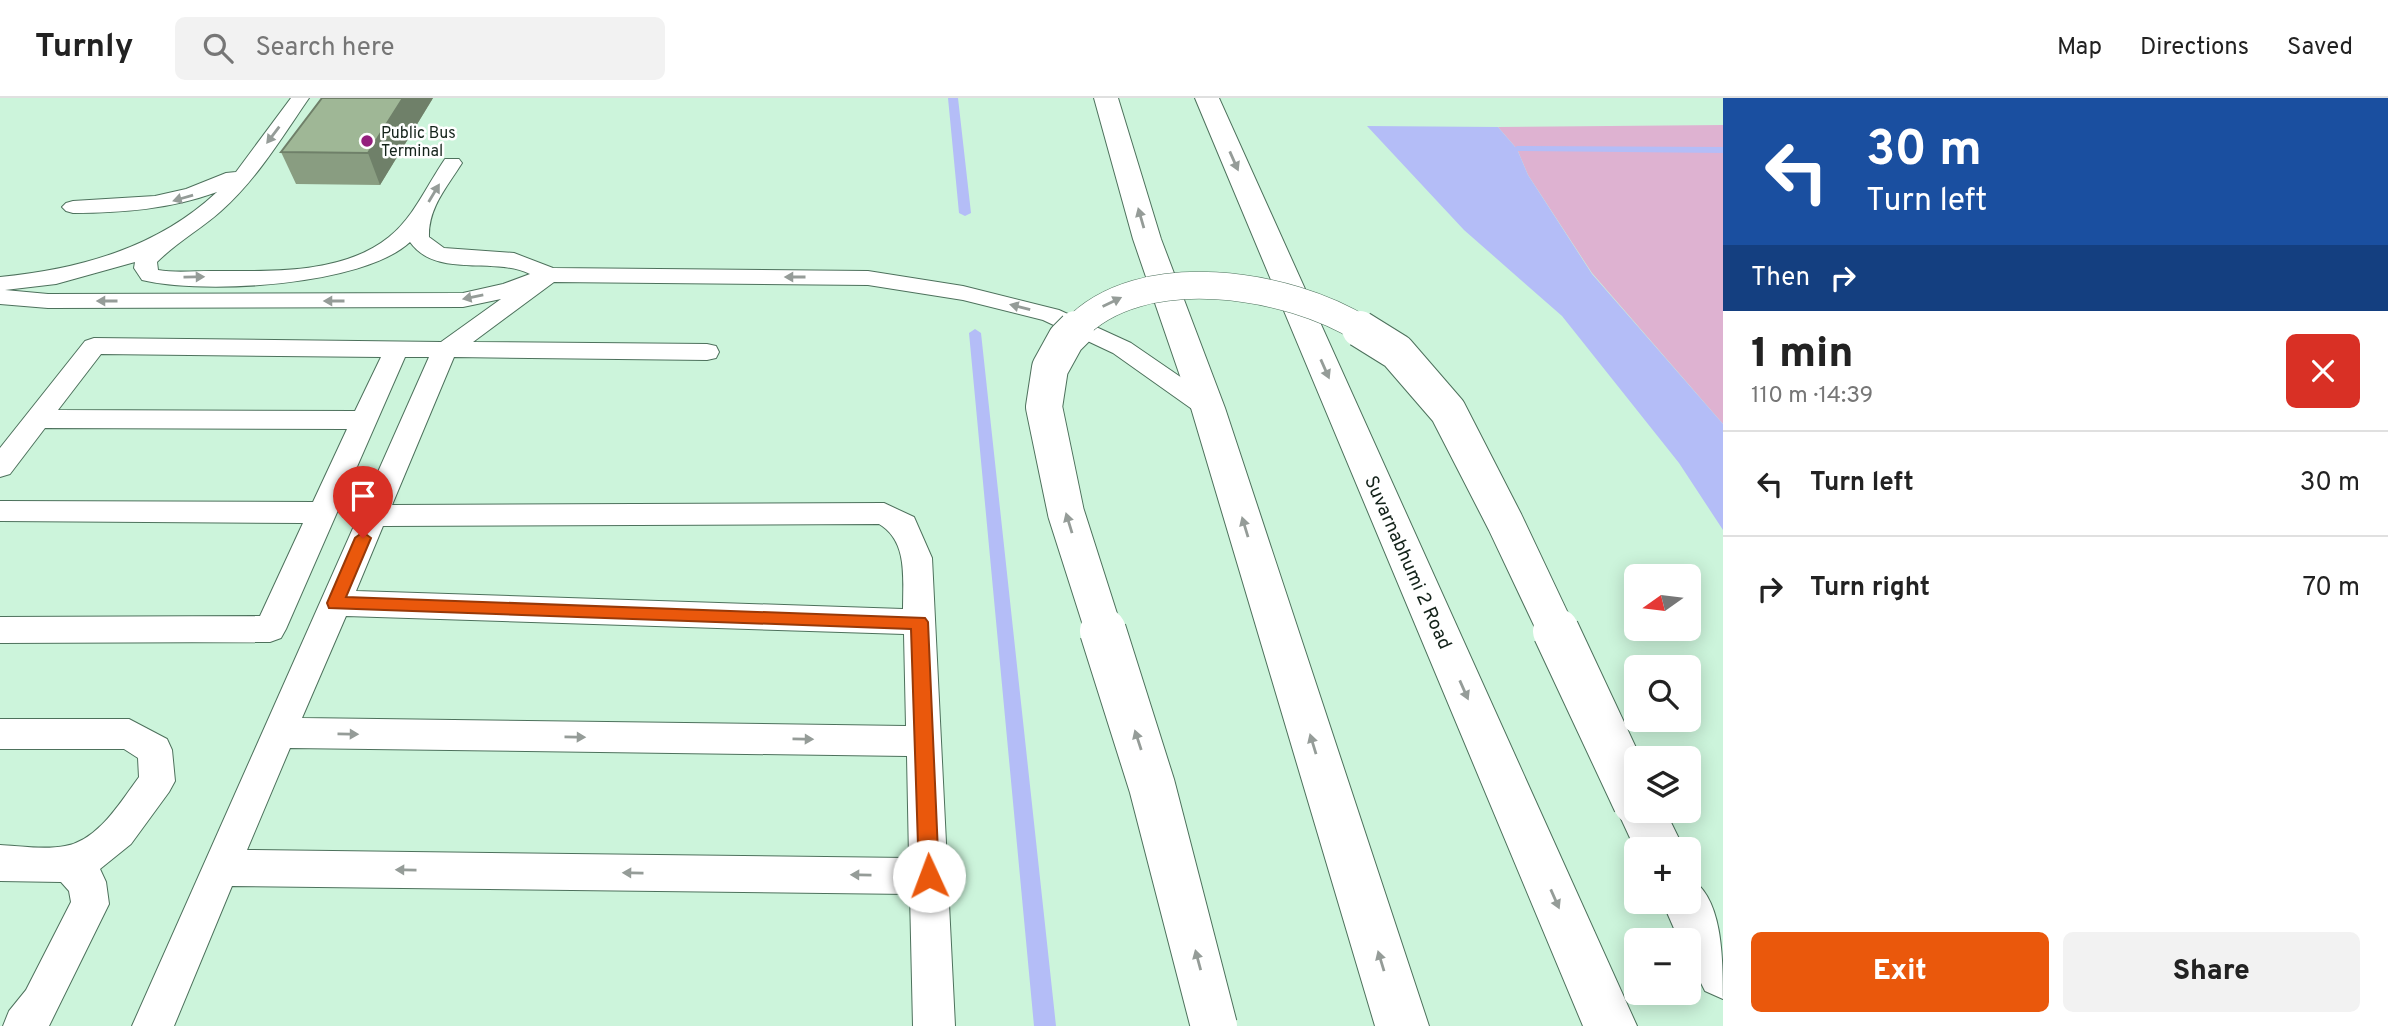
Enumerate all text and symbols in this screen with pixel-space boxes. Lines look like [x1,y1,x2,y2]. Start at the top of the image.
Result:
search box [175,17,665,80]
text: Turnly [35,27,133,69]
icon: search [199,29,237,67]
text: Search here [255,32,394,65]
text: Map [2057,33,2102,63]
text: Directions [2140,33,2249,63]
text: Saved [2287,33,2353,63]
text: 30 m [1866,121,1982,183]
place label: Public Bus Terminal [381,124,456,162]
one-way arrow [266,125,281,143]
icon: left [1751,126,1842,217]
marker: Public Bus Terminal [359,133,375,149]
one-way arrow [1229,150,1240,171]
text: Turn left [1866,182,1987,222]
one-way arrow [427,184,440,203]
one-way arrow [173,193,194,203]
one-way arrow [1136,208,1146,229]
icon: right [1824,259,1862,297]
text: Then [1751,262,1810,295]
one-way arrow [183,271,205,283]
one-way arrow [784,271,806,283]
one-way arrow [462,292,484,303]
one-way arrow [96,295,118,307]
one-way arrow [323,295,345,307]
one-way arrow [1102,297,1122,308]
one-way arrow [1009,301,1031,312]
text: 1 min [1751,329,1854,382]
button: close [2286,334,2360,408]
one-way arrow [1319,359,1331,379]
text: 110 m · 14:39 [1751,382,1873,411]
icon: left [1751,465,1789,503]
pin [333,466,393,538]
text: Turn left [1810,467,1914,500]
text: 30 m [2300,467,2360,500]
street label: Suvarnabhumi 2 Road [1358,472,1456,653]
icon: arrive [344,477,382,515]
one-way arrow [1064,513,1074,534]
one-way arrow [1240,516,1250,537]
north arrow [1624,564,1701,640]
map controls [1624,564,1701,1005]
icon: right [1751,570,1789,608]
text: Turn right [1810,572,1930,605]
text: 70 m [2302,572,2360,605]
button: search [1624,655,1701,732]
one-way arrow [1459,680,1470,701]
one-way arrow [337,728,359,740]
one-way arrow [1132,730,1142,751]
one-way arrow [565,731,587,743]
one-way arrow [1308,733,1318,754]
one-way arrow [792,734,814,745]
button: layers [1624,746,1701,823]
button: + [1624,837,1701,914]
position arrow [892,839,966,913]
one-way arrow [395,864,417,876]
one-way arrow [622,867,644,879]
one-way arrow [850,870,872,881]
one-way arrow [1549,889,1561,909]
button: − [1624,928,1701,1005]
button: Exit [1751,932,2049,1012]
button: Share [2063,932,2360,1012]
one-way arrow [1192,948,1203,970]
one-way arrow [1376,950,1386,971]

